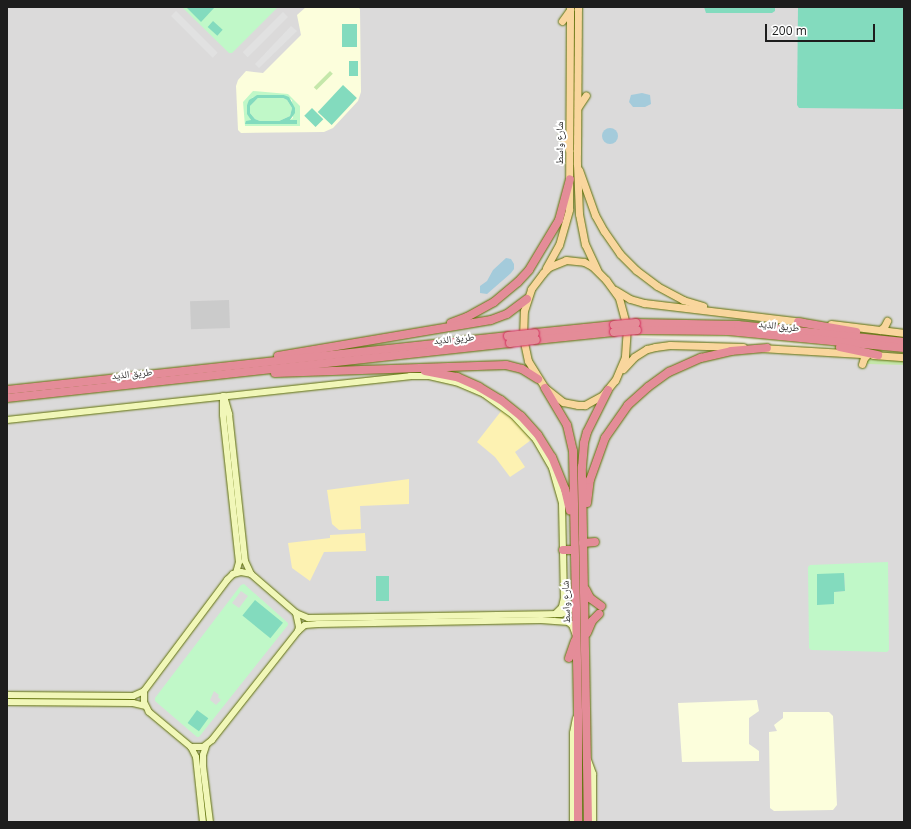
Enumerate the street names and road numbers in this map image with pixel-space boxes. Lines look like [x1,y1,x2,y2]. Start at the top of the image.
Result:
street label: شارع واسط [554,122,566,164]
street label: طريق الذيد [758,318,800,334]
street label: طريق الذيد [433,331,475,347]
street label: طريق الذيد [111,366,153,382]
street label: شارع واسط [559,580,573,624]

